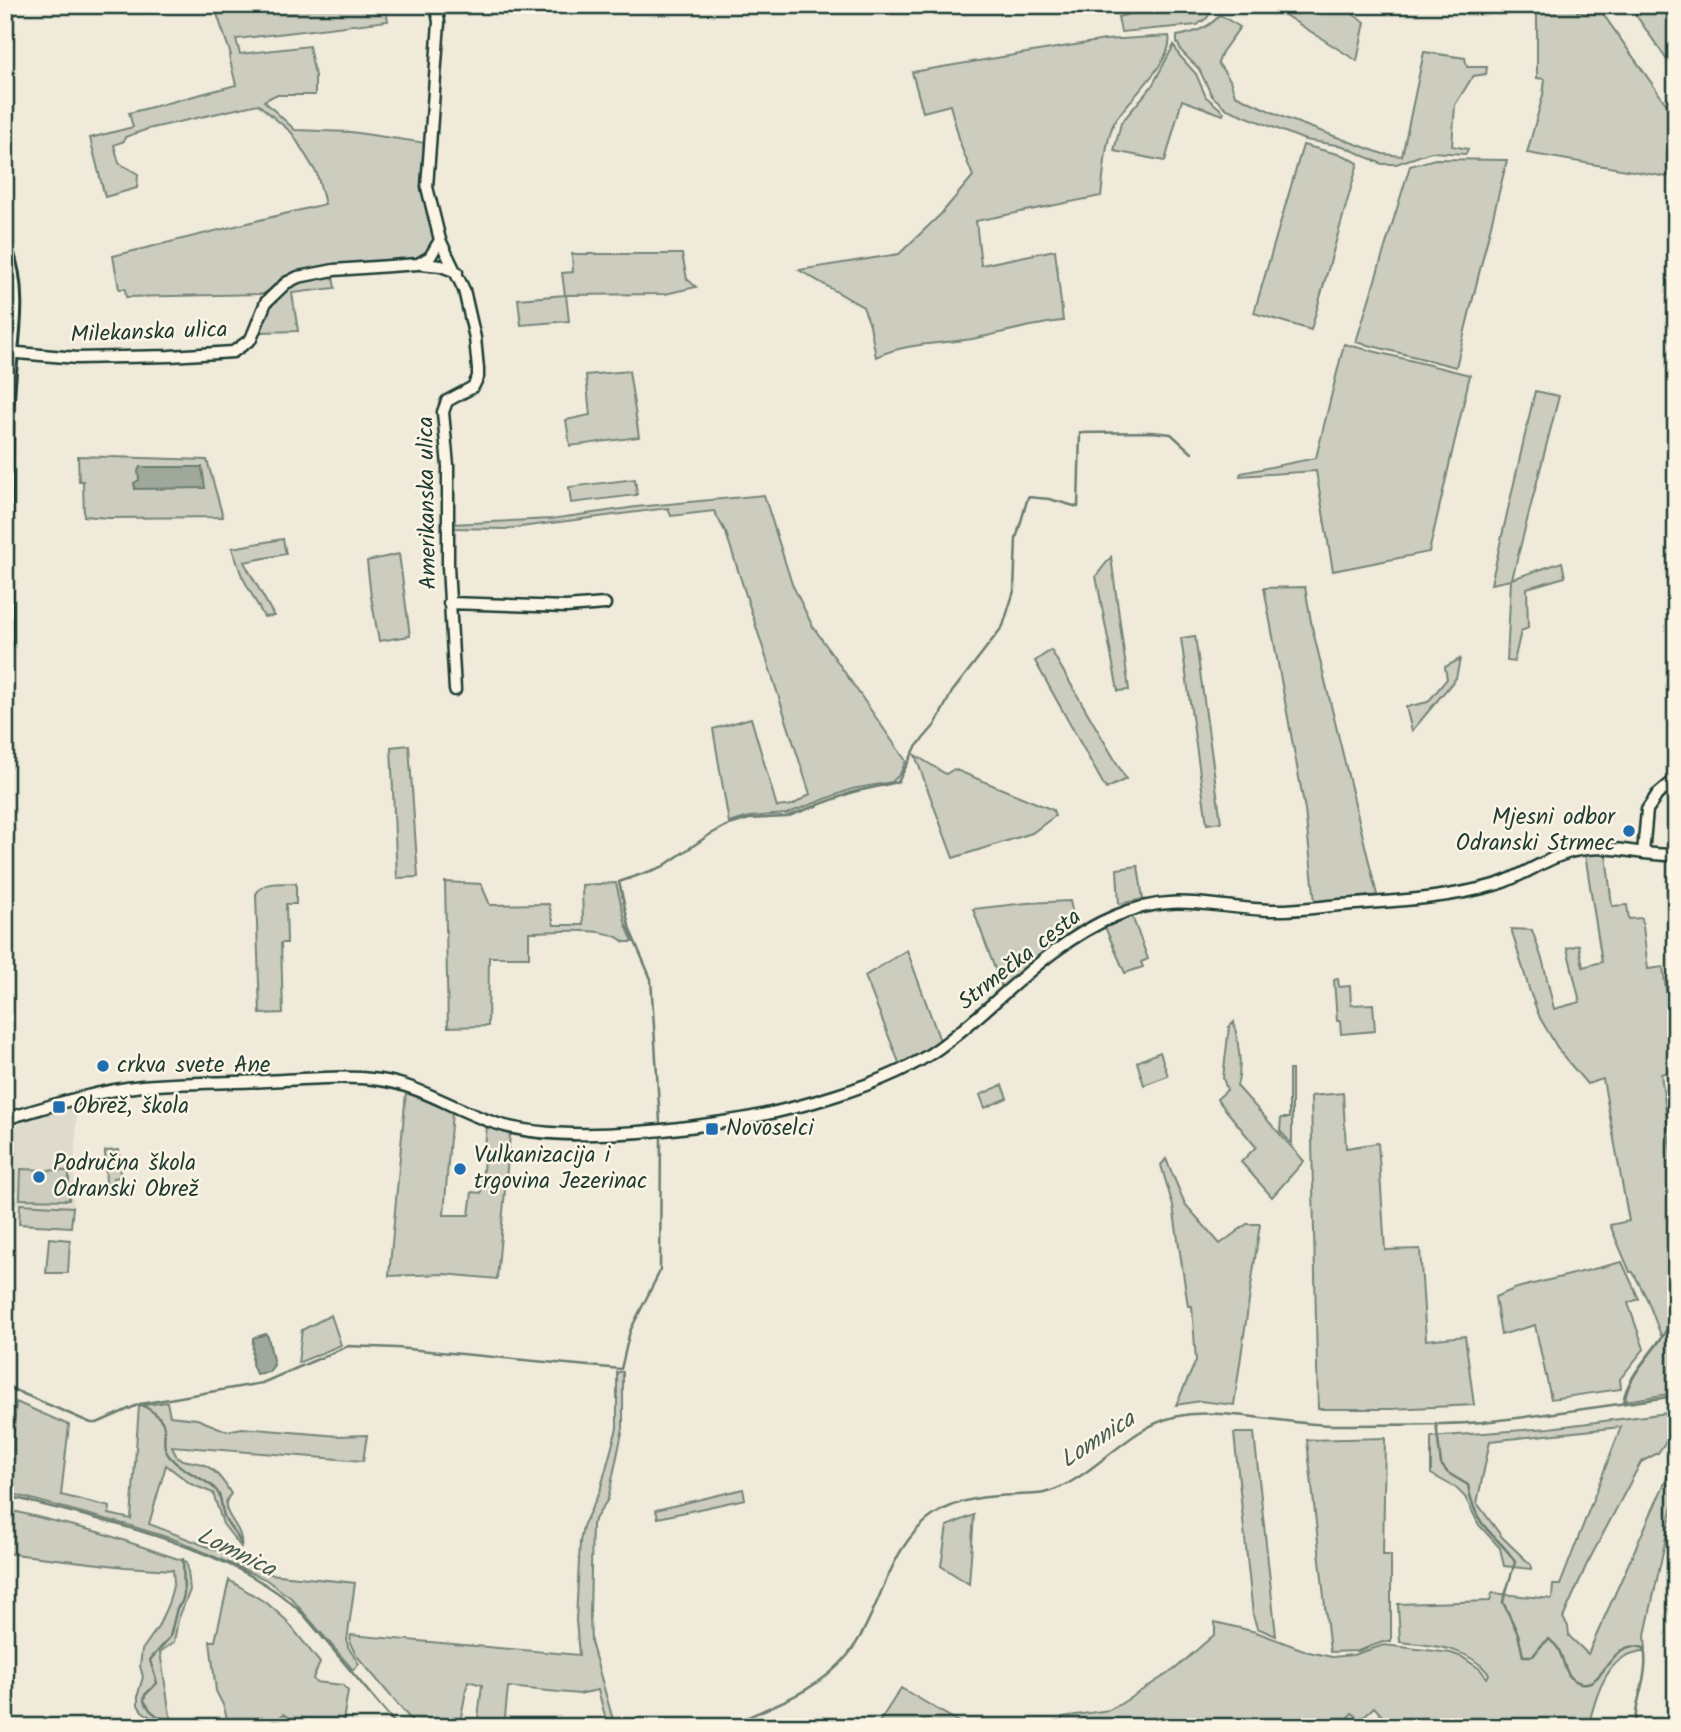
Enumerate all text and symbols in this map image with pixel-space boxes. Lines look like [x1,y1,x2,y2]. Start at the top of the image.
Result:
street label: Milekanska ulica [70,312,228,354]
street label: Amerikanska ulica [408,416,448,590]
place label: Mjesni odbor Odranski Strmec [1456,800,1616,862]
marker: Mjesni odbor Odranski Strmec [1621,823,1637,839]
street label: Strmečka cesta [950,900,1090,1020]
place label: crkva svete Ane [117,1048,270,1084]
marker: crkva svete Ane [95,1058,111,1074]
place label: Obrež, škola [73,1089,189,1125]
marker: Obrež, škola [51,1099,67,1115]
place label: Novoselci [726,1111,815,1147]
marker: Novoselci [704,1121,720,1137]
place label: Vulkanizacija i trgovina Jezerinac [474,1138,647,1200]
place label: Područna škola Odranski Obrež [53,1146,200,1208]
marker: Vulkanizacija i trgovina Jezerinac [452,1161,468,1177]
marker: Područna škola Odranski Obrež [31,1169,47,1185]
water label: Lomnica [1052,1400,1145,1479]
water label: Lomnica [190,1517,284,1590]

